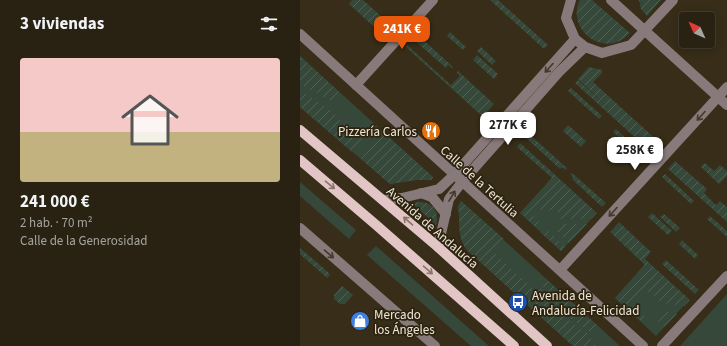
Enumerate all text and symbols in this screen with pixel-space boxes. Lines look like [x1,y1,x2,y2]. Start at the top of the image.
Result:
text: 3 viviendas [20,12,104,36]
north arrow [679,12,715,48]
map controls [679,12,715,48]
icon: filters [258,13,280,35]
pin: 241K € [369,16,435,50]
text: 241K € [383,20,421,38]
one-way arrow [545,63,554,73]
icon: home [114,84,186,156]
one-way arrow [696,111,705,121]
pin: 277K € [475,112,541,146]
text: 277K € [489,116,527,134]
restaurant icon: Pizzería Carlos [420,120,442,142]
place label: Pizzería Carlos [338,123,418,141]
pin: 258K € [602,137,668,171]
text: 258K € [616,141,654,159]
street label: Calle de la Tertulia [436,142,523,222]
one-way arrow [324,181,335,190]
street label: Avenida de Andalucía [383,183,482,273]
text: 241 000 € [20,190,90,214]
one-way arrow [448,190,456,202]
one-way arrow [609,207,618,217]
text: 2 hab. · 70 m² [20,214,93,232]
one-way arrow [403,217,414,226]
text: Calle de la Generosidad [20,232,147,250]
one-way arrow [324,249,335,258]
one-way arrow [423,265,433,275]
place label: Avenida de Andalucía-Felicidad [532,287,639,320]
bus stop icon: Avenida de Andalucía-Felicidad [507,291,529,313]
place label: Mercado los Ángeles [374,306,435,339]
shop icon: Mercado los Ángeles [349,310,371,332]

